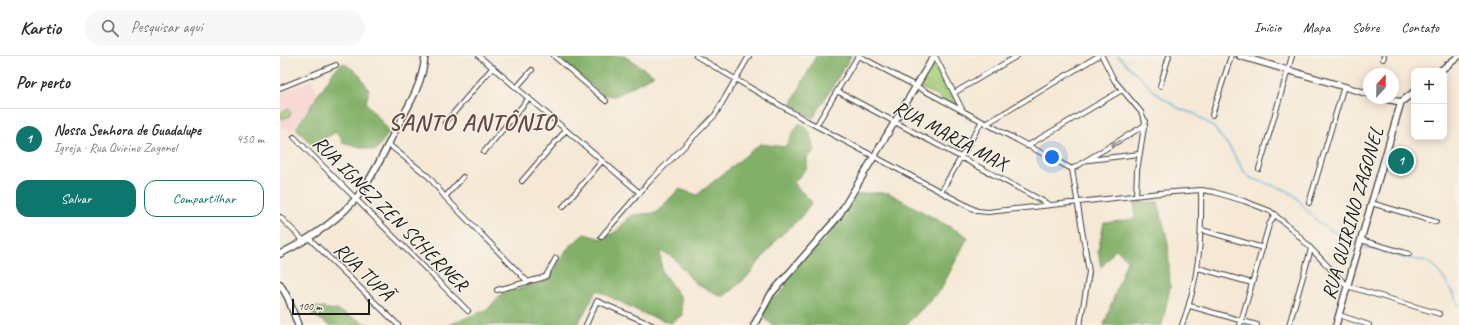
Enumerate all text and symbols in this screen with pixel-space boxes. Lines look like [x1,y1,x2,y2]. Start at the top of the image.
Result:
search box [85,10,365,46]
text: Kartio [20,16,61,40]
icon: search [99,17,121,39]
text: Pesquisar aqui [131,18,203,37]
text: Início [1254,19,1281,36]
text: Mapa [1303,19,1330,36]
text: Sobre [1352,19,1379,36]
text: Contato [1401,19,1439,36]
north arrow [1363,68,1399,104]
map controls [1411,68,1447,140]
button: + [1411,68,1447,104]
text: Por perto [16,72,70,93]
street label: RUA MARIA MAX [889,95,1014,177]
button: − [1411,104,1447,140]
district label: SANTO ANTÔNIO [388,107,558,137]
text: Nossa Senhora de Guadalupe [54,121,201,140]
street label: RUA QUIRINO ZAGONEL [1316,124,1389,302]
street label: RUA IGNEZ ZEN SCHERNER [308,130,475,298]
text: 1 [26,131,32,147]
text: 450 m [236,131,264,147]
one-way arrow [1110,139,1122,146]
text: Igreja · Rua Quirino Zagonel [54,140,177,156]
pin: 1 [1388,146,1414,176]
your location [1042,147,1062,167]
button: Salvar [16,180,136,217]
button: Compartilhar [144,180,264,217]
street label: RUA TUPÃ [329,237,401,309]
scale bar [292,297,370,316]
text: 100 m [298,299,322,313]

